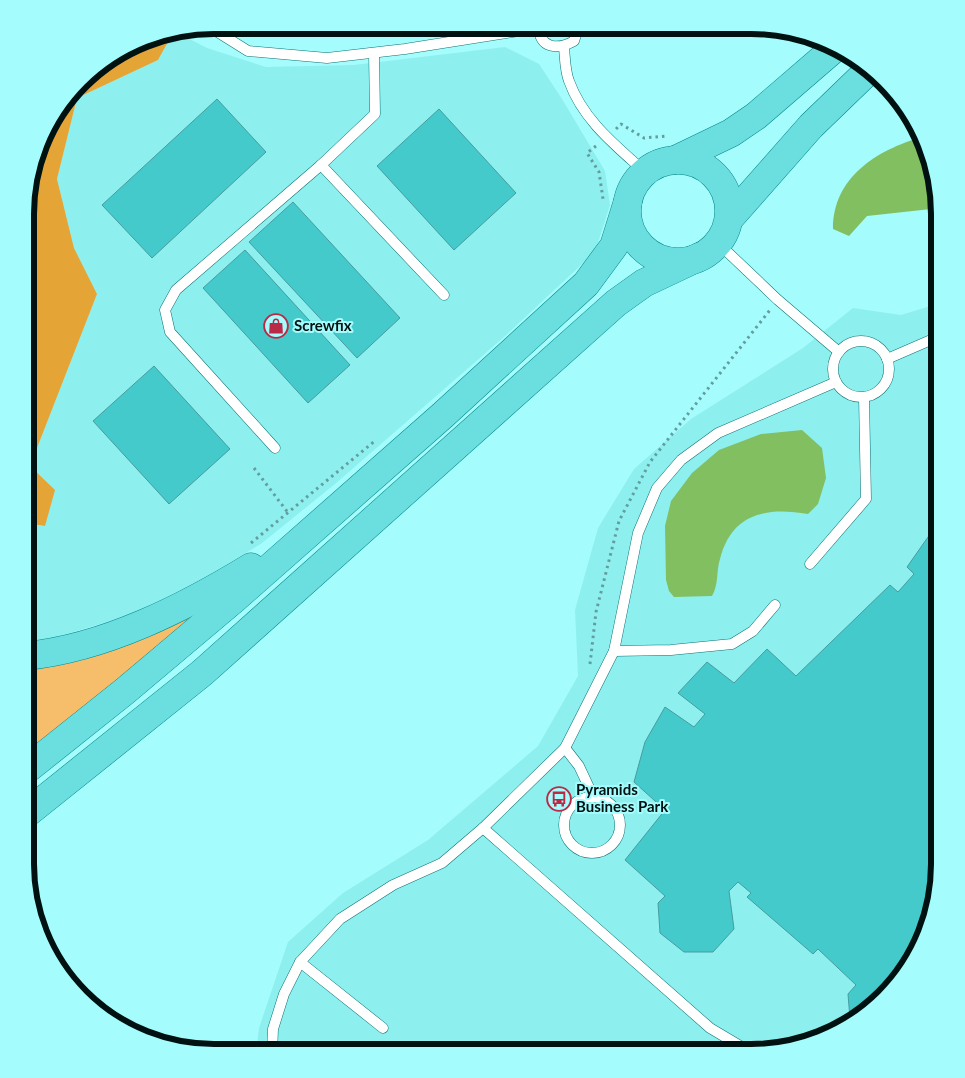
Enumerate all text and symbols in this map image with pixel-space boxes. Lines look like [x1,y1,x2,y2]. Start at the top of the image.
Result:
shop icon: Screwfix [263,313,289,339]
place label: Screwfix [294,316,352,334]
place label: Pyramids Business Park [576,780,669,815]
bus stop icon: Pyramids Business Park [546,786,572,812]

